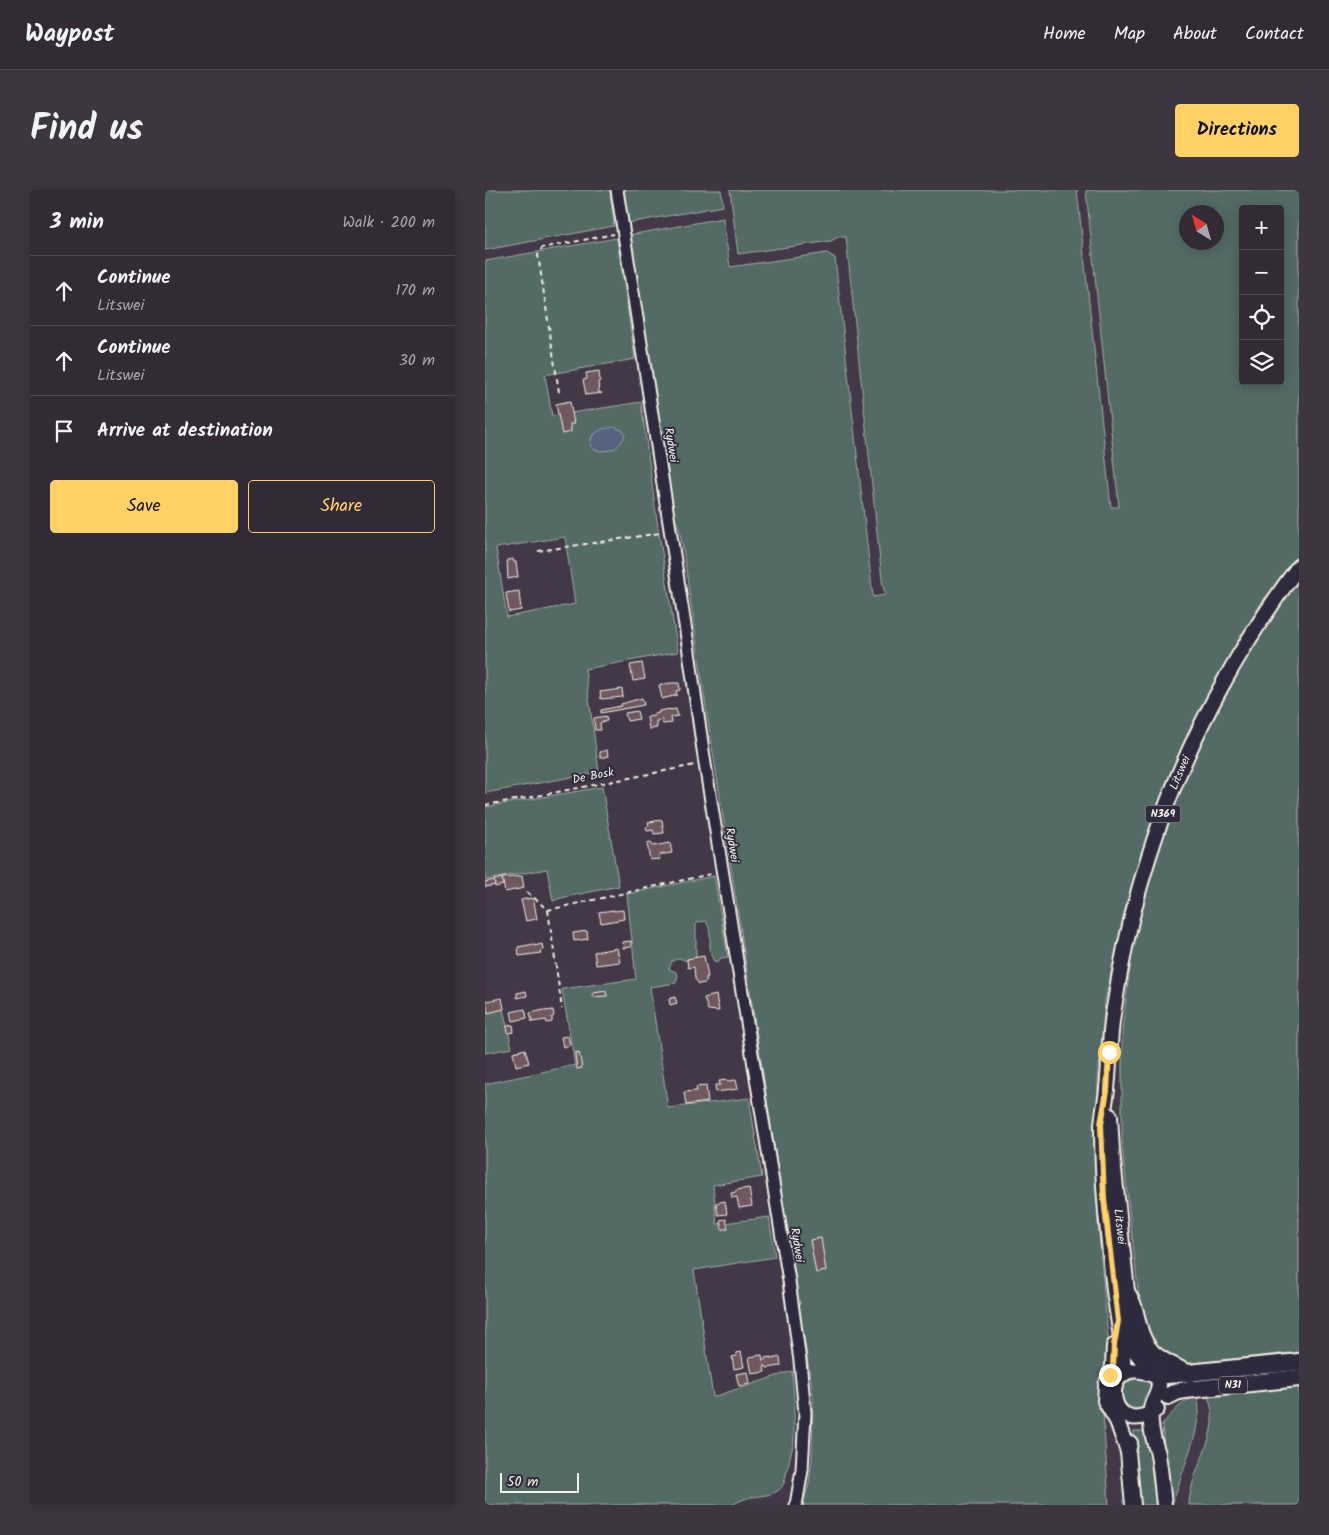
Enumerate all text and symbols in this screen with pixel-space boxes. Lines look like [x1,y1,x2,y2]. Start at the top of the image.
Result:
text: Waypost [25,15,114,54]
text: Home [1043,20,1086,49]
text: Map [1114,20,1145,49]
text: About [1173,20,1217,49]
text: Contact [1245,20,1304,49]
text: Find us [30,102,143,158]
button: Directions [1175,104,1299,157]
north arrow [1179,205,1224,250]
map controls [1239,205,1284,385]
button: + [1239,205,1284,250]
text: 3 min [50,206,104,239]
text: Walk · 200 m [342,210,435,235]
button: − [1239,250,1284,295]
text: Continue [97,263,170,293]
icon: ahead [50,277,78,305]
text: 170 m [395,278,435,303]
text: Litswei [97,293,144,318]
button: locate [1239,295,1284,340]
text: Continue [97,333,170,363]
button: layers [1239,340,1284,385]
icon: ahead [50,347,78,375]
text: 30 m [399,348,435,373]
text: Litswei [97,363,144,388]
text: Arrive at destination [97,416,273,446]
icon: arrive [50,417,78,445]
street label: Rydwei [659,426,683,465]
button: Save [50,480,238,533]
button: Share [248,480,435,533]
street label: Litswei [1164,751,1196,792]
street label: De Bosk [571,763,616,789]
road number: N369 [1145,806,1181,822]
street label: Rydwei [720,826,744,865]
route start [1098,1041,1121,1064]
street label: Litswei [1109,1208,1132,1246]
street label: Rydwei [785,1226,809,1265]
route end [1099,1364,1122,1387]
road number: N31 [1219,1376,1247,1394]
scale bar [500,1470,579,1493]
text: 50 m [507,1471,538,1493]

